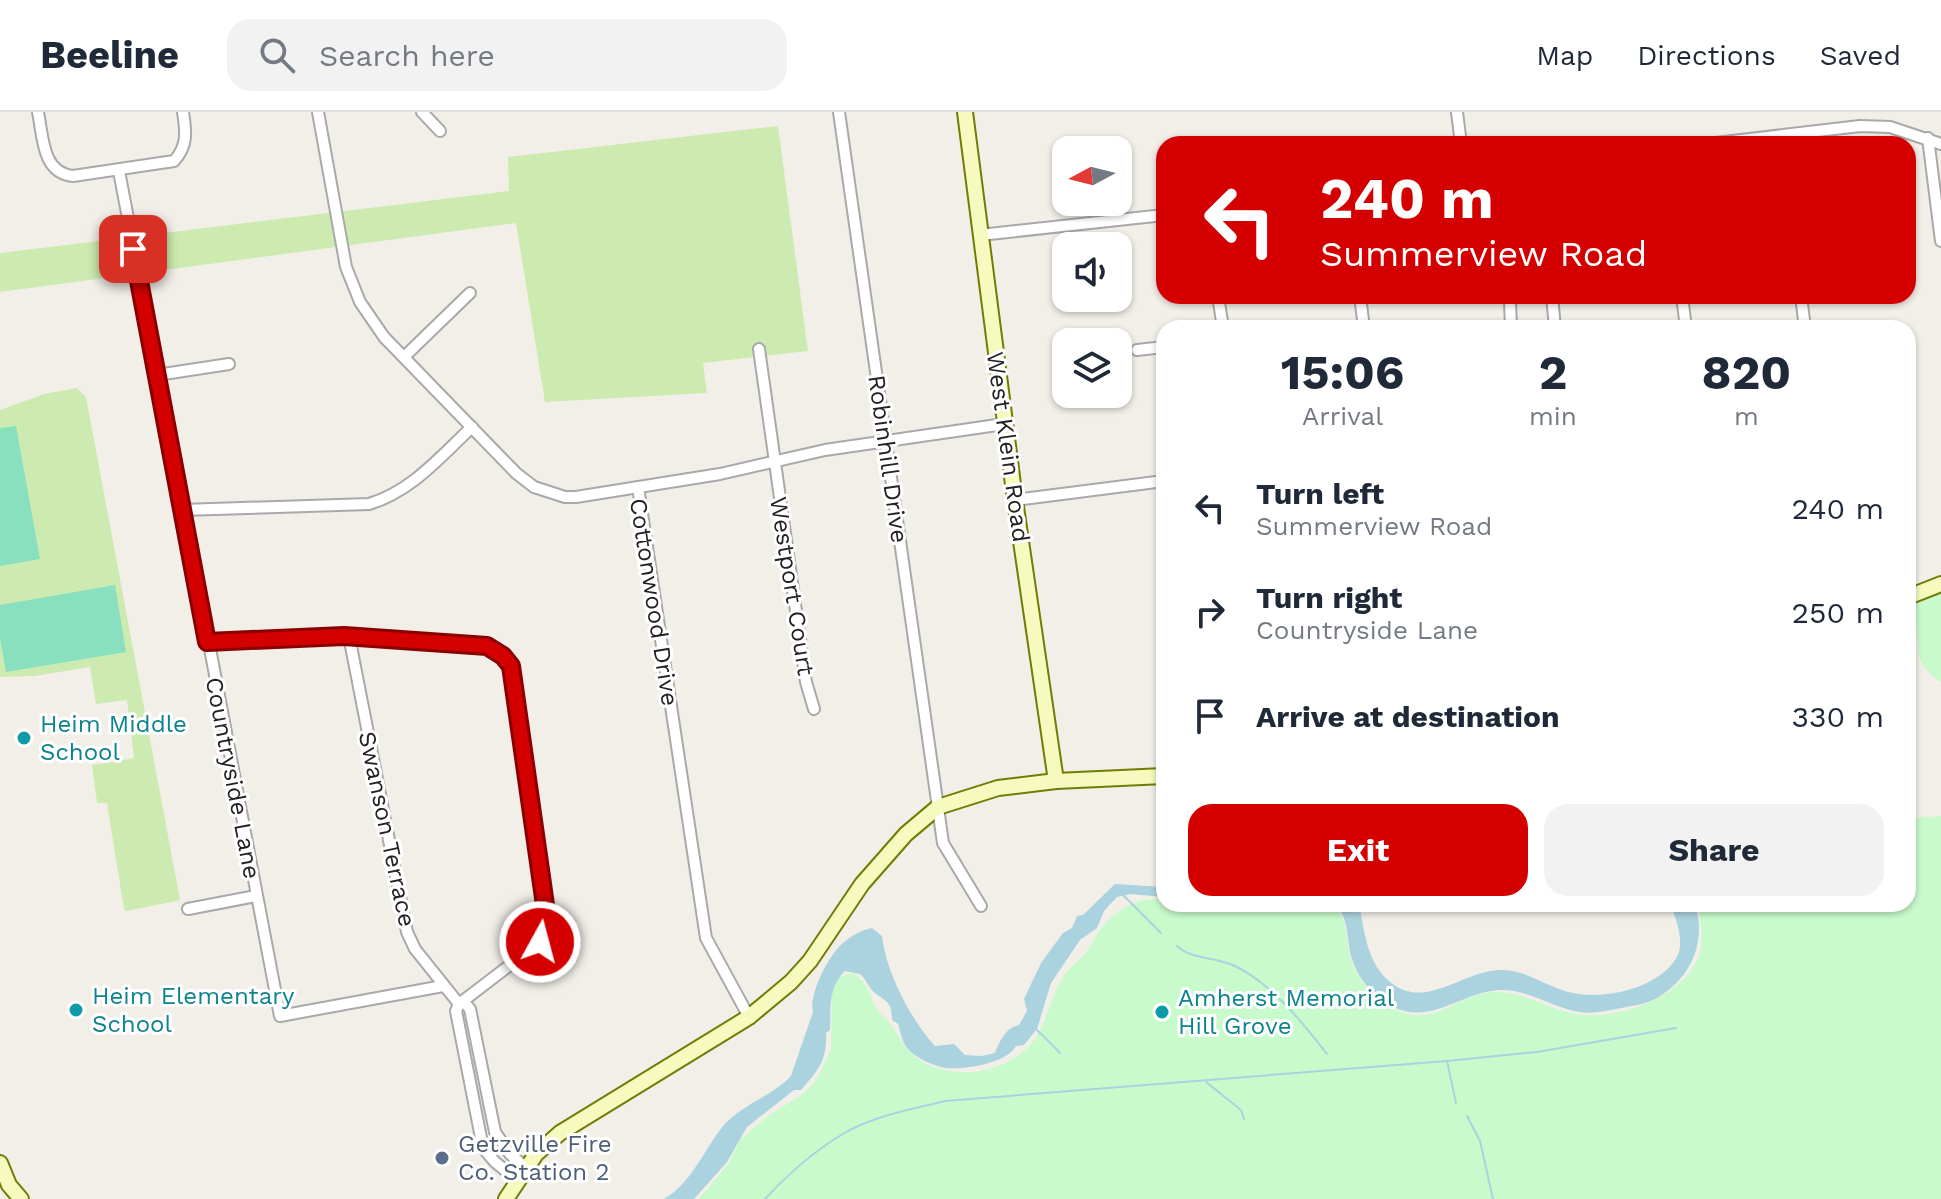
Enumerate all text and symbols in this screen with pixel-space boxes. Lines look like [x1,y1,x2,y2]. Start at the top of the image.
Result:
search box [227,19,787,91]
text: Beeline [40,33,179,77]
icon: search [255,33,299,77]
text: Search here [319,38,495,73]
text: Map [1536,39,1593,72]
text: Directions [1637,39,1776,72]
text: Saved [1820,39,1901,72]
north arrow [1052,136,1132,216]
map controls [1052,136,1132,408]
text: 240 m [1320,166,1494,232]
icon: left [1188,168,1292,272]
pin [99,215,167,283]
icon: arrive [111,227,155,271]
button: sound [1052,232,1132,312]
text: Summerview Road [1320,233,1647,275]
button: layers [1052,328,1132,408]
text: 15:06 [1281,344,1404,401]
text: 2 [1539,344,1567,401]
text: 820 [1702,344,1791,401]
street label: West Klein Road [981,350,1035,544]
street label: Robinhill Drive [862,373,914,545]
text: Arrival [1302,401,1383,431]
text: min [1529,401,1577,431]
text: m [1734,401,1759,431]
text: Turn left [1256,476,1384,511]
icon: left [1188,486,1232,530]
text: 240 m [1792,491,1884,526]
street label: Westport Court [764,495,820,677]
street label: Cottonwood Drive [624,496,684,708]
text: Summerview Road [1256,511,1492,541]
text: Turn right [1256,580,1402,615]
icon: right [1188,590,1232,634]
text: 250 m [1792,595,1884,630]
text: Countryside Lane [1256,615,1478,645]
street label: Countryside Lane [200,675,266,881]
icon: arrive [1188,694,1232,738]
text: Arrive at destination [1256,699,1560,734]
text: 330 m [1792,699,1884,734]
place label: Heim Middle School [40,710,187,766]
marker: Heim Middle School [15,729,33,747]
street label: Swanson Terrace [353,729,421,929]
button: Exit [1188,804,1528,896]
button: Share [1544,804,1884,896]
position arrow [498,900,582,984]
place label: Heim Elementary School [92,982,295,1038]
place label: Amherst Memorial Hill Grove [1178,984,1395,1040]
marker: Heim Elementary School [67,1001,85,1019]
marker: Amherst Memorial Hill Grove [1153,1003,1171,1021]
place label: Getzville Fire Co. Station 2 [458,1130,612,1186]
marker: Getzville Fire Co. Station 2 [433,1149,451,1167]

